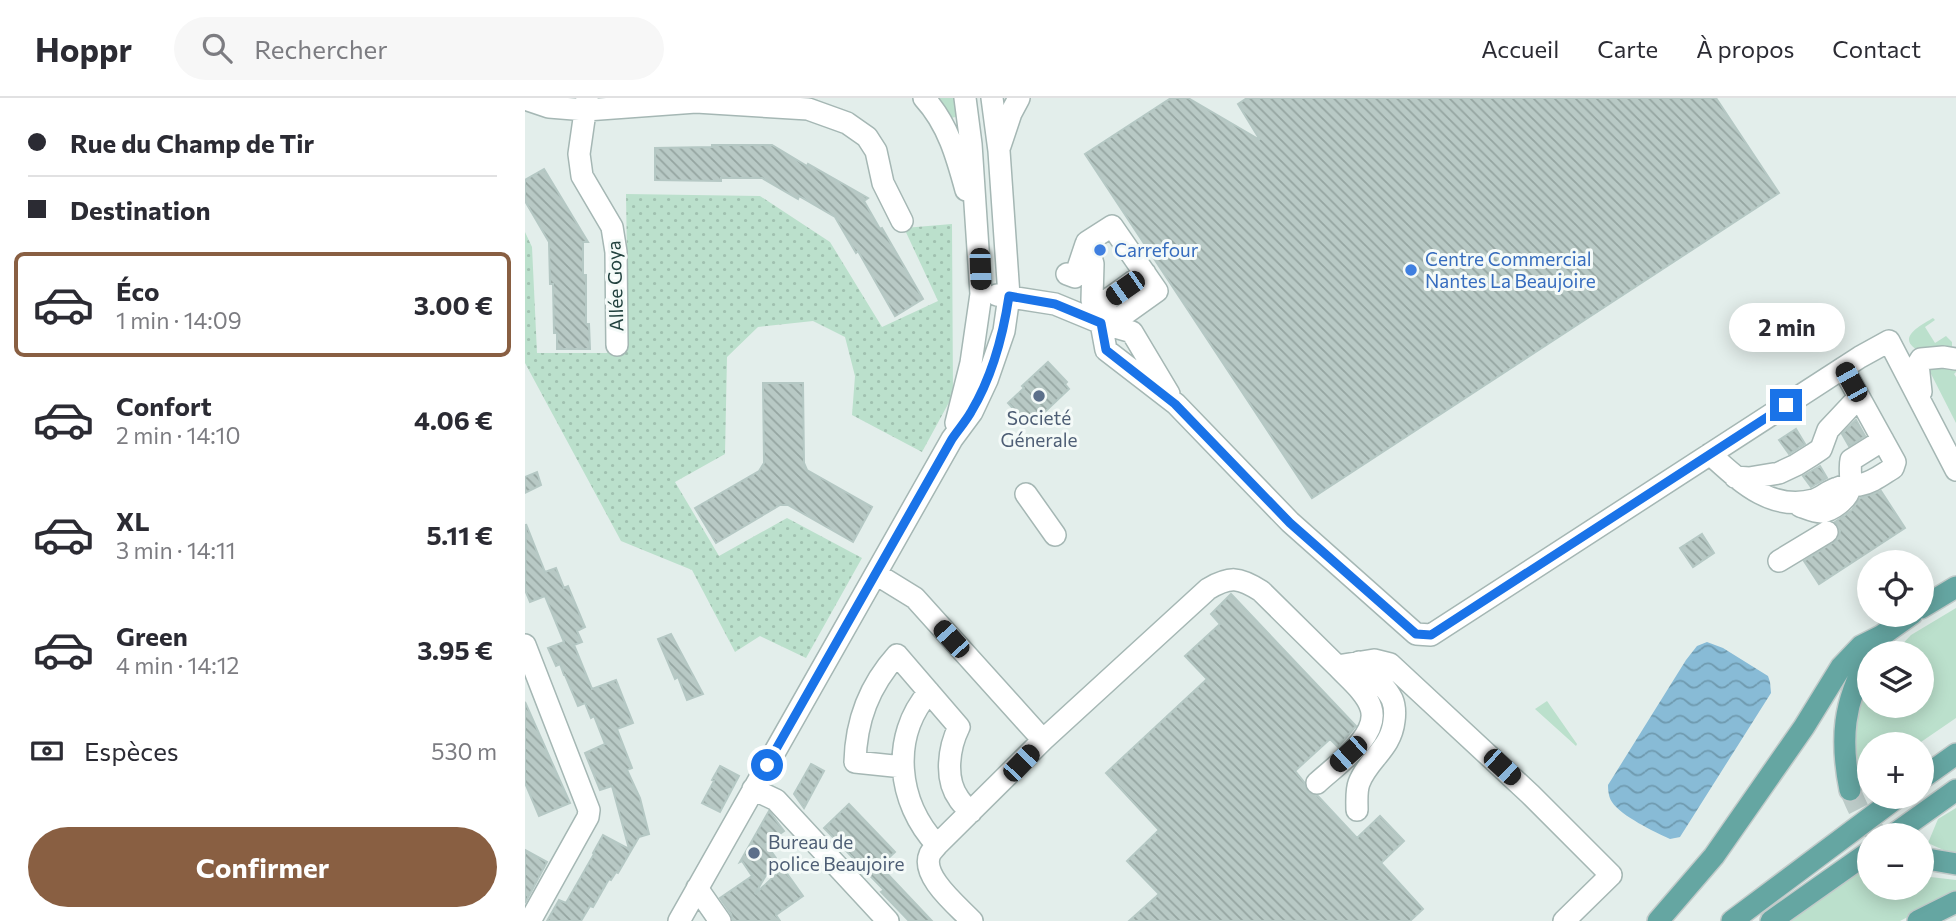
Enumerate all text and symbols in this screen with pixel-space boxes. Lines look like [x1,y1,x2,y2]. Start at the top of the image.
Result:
search box [174,17,664,80]
text: Hoppr [35,28,132,69]
icon: search [198,29,236,67]
text: Rechercher [254,33,388,64]
text: Accueil [1481,34,1559,63]
text: Carte [1597,34,1658,63]
text: À propos [1696,34,1794,63]
text: Contact [1832,34,1921,63]
text: Rue du Champ de Tir [70,127,314,158]
text: Destination [70,194,211,225]
place label: Carrefour [1114,238,1199,261]
street label: Allée Goya [601,240,628,332]
marker: Carrefour [1092,242,1108,258]
place label: Centre Commercial Nantes La Beaujoire [1425,247,1596,292]
car [969,248,992,290]
marker: Centre Commercial Nantes La Beaujoire [1403,262,1419,278]
car [1102,267,1149,309]
icon: car [32,273,95,336]
text: Éco [116,275,160,306]
text: 3.00 € [414,289,493,320]
callout: 2 min [1728,303,1844,352]
text: 1 min · 14:09 [116,306,242,334]
text: 2 min [1758,313,1816,341]
car [1832,359,1871,405]
icon: car [32,388,95,451]
marker: Societé Génerale [1031,388,1047,404]
route end [1770,389,1802,421]
text: Confort [116,390,212,421]
text: 4.06 € [414,404,493,435]
place label: Societé Génerale [1000,406,1078,451]
text: 2 min · 14:10 [116,421,240,449]
icon: car [32,503,95,566]
text: XL [116,505,150,536]
text: 5.11 € [426,519,493,550]
text: 3 min · 14:11 [116,536,236,564]
map controls [1857,550,1934,900]
button: locate [1857,550,1934,627]
car [930,616,973,662]
icon: car [32,618,95,681]
text: Green [116,620,188,651]
text: 3.95 € [417,634,493,665]
button: layers [1857,641,1934,718]
text: 4 min · 14:12 [116,651,239,679]
icon: cash [28,732,66,770]
car [1326,732,1371,776]
button: + [1857,732,1934,809]
text: Espèces [84,735,179,766]
text: 530 m [431,737,497,765]
car [999,741,1044,785]
car [1480,745,1525,789]
route start [751,749,783,781]
button: − [1857,823,1934,900]
button: Confirmer [28,827,497,907]
place label: Bureau de police Beaujoire [768,830,905,875]
marker: Bureau de police Beaujoire [746,845,762,861]

